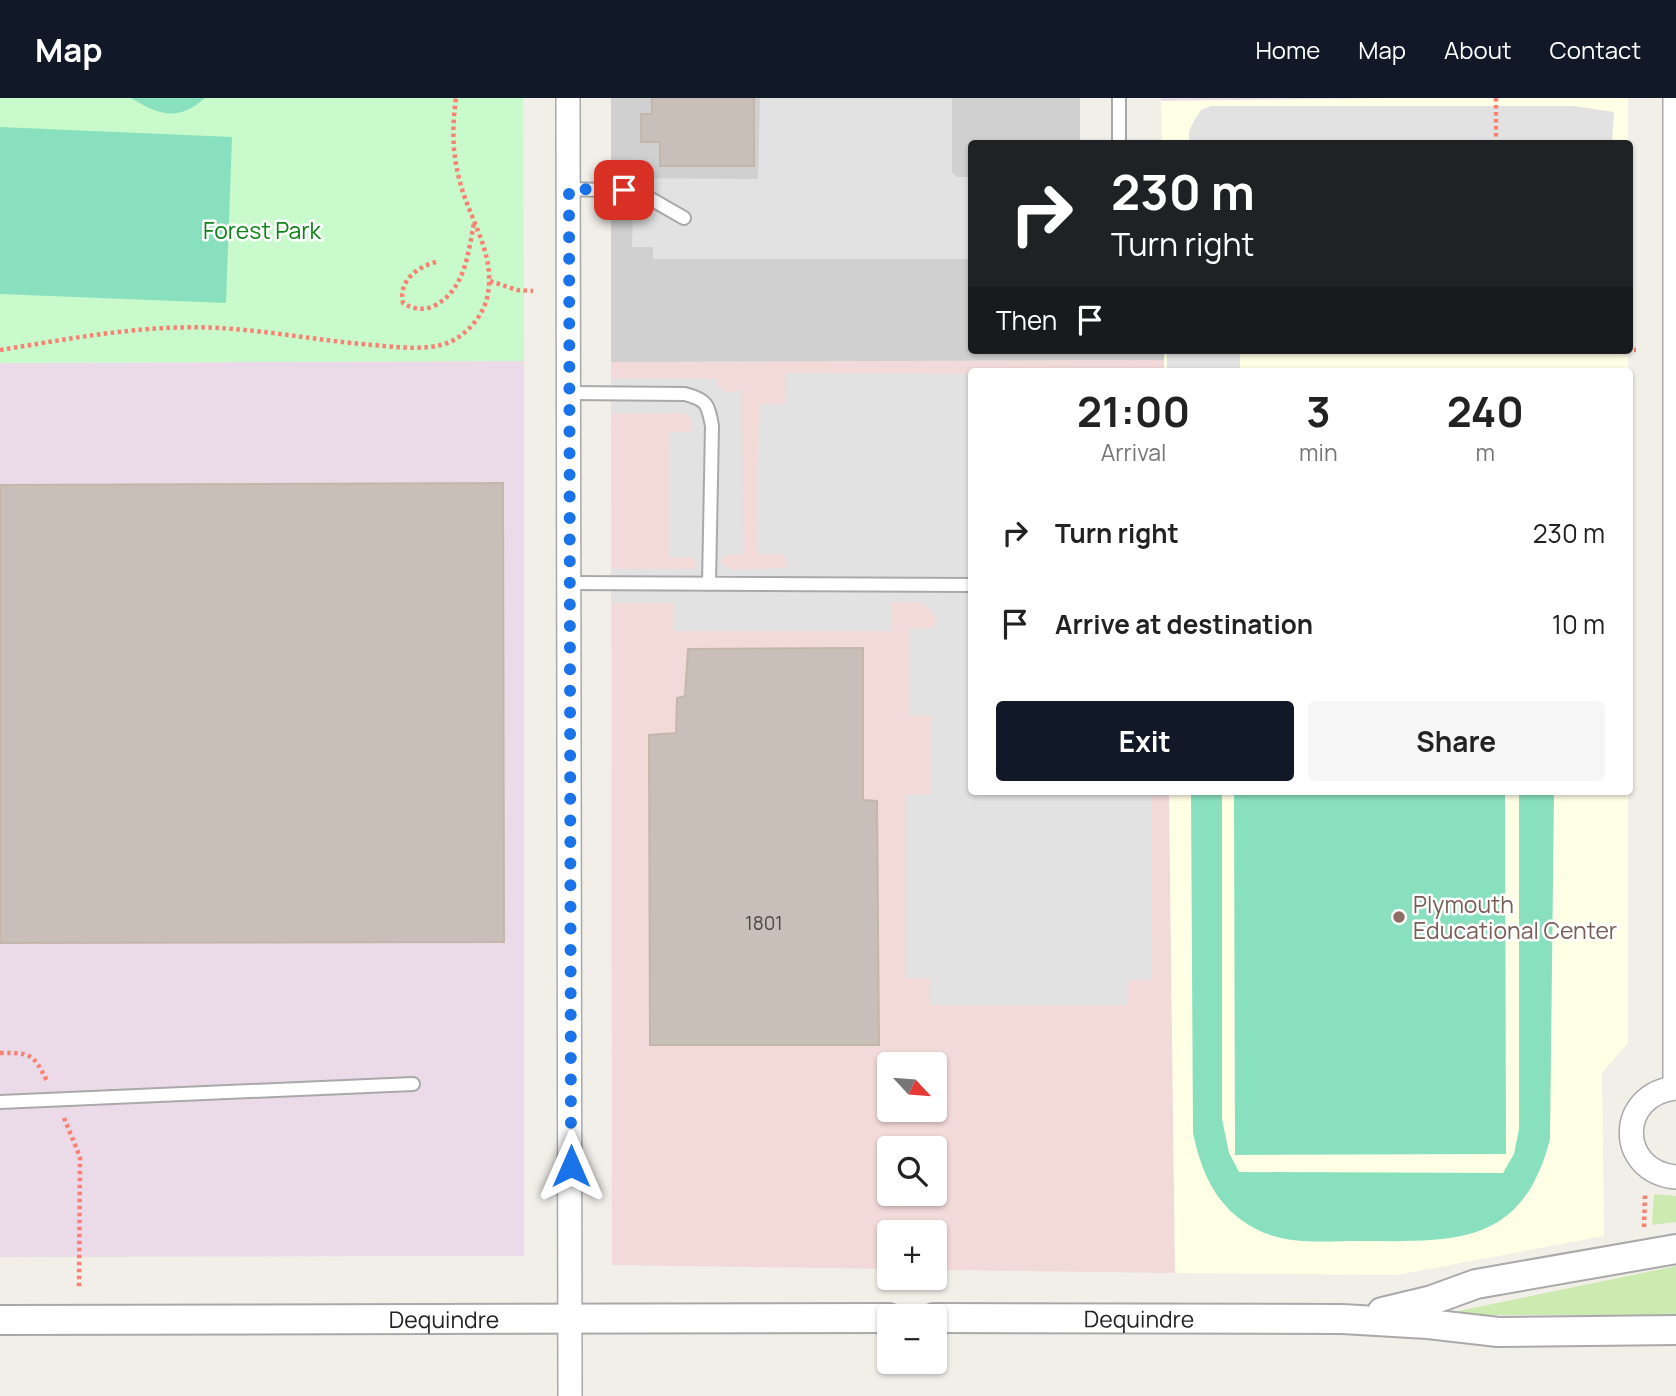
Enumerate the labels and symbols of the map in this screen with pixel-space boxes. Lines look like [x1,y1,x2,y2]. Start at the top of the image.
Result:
pin [594,160,654,220]
park label: Forest Park [203,214,322,246]
place label: Plymouth Educational Center [1413,888,1617,946]
marker: Plymouth Educational Center [1391,909,1407,925]
house number: 1801 [745,910,783,936]
north arrow [877,1052,947,1122]
position arrow [534,1129,608,1203]
street label: Dequindre [1084,1302,1194,1335]
street label: Dequindre [389,1303,499,1335]

